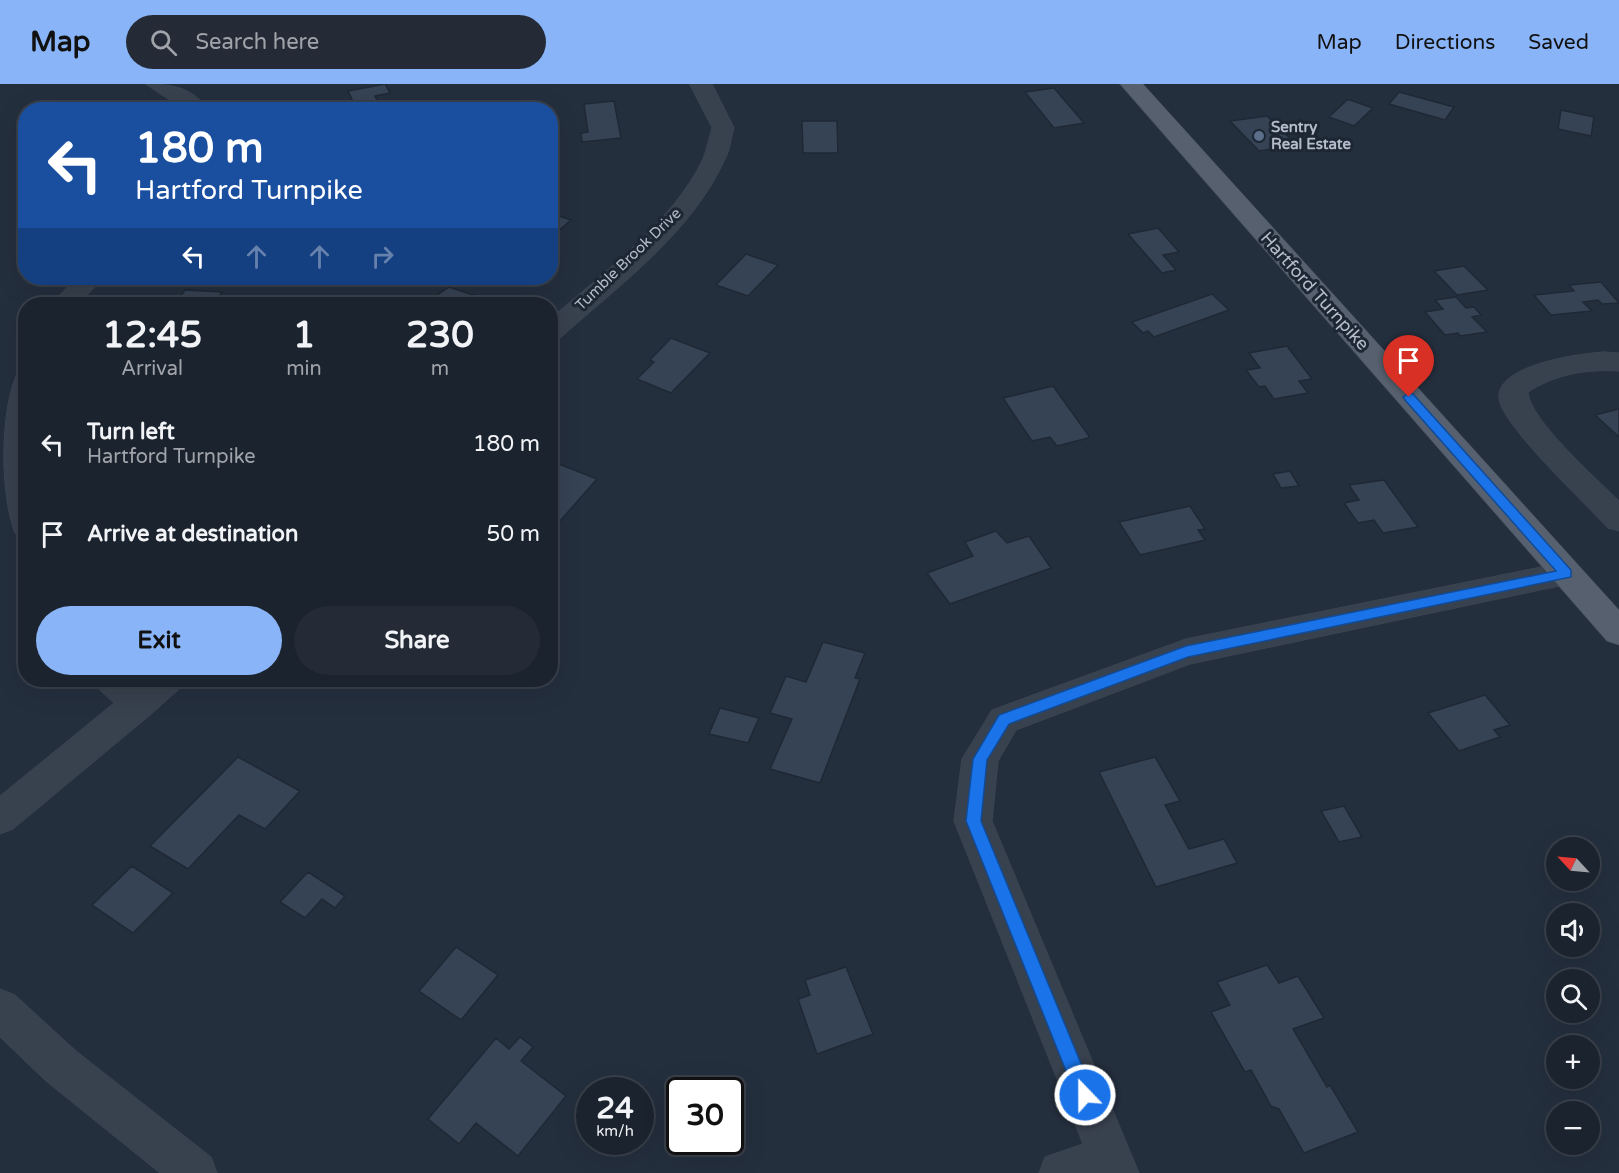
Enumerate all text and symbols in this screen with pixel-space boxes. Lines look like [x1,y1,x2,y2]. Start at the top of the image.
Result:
search box [126,15,546,69]
text: Map [30,25,90,59]
icon: search [147,26,180,59]
text: Search here [195,29,319,55]
text: Map [1316,30,1362,55]
text: Directions [1395,30,1495,55]
text: Saved [1528,30,1589,55]
place label: Sentry Real Estate [1271,118,1351,153]
text: 180 m [135,123,264,174]
icon: left [36,126,114,204]
marker: Sentry Real Estate [1252,129,1266,143]
text: Hartford Turnpike [135,174,363,207]
street label: Tumble Brook Drive [571,204,685,314]
street label: Hartford Turnpike [1256,227,1374,355]
icon: left [177,240,210,273]
icon: ahead [240,240,273,273]
icon: ahead [303,240,336,273]
icon: right [366,240,399,273]
text: 12:45 [102,314,202,357]
text: 1 [293,314,315,357]
text: 230 [406,314,474,357]
pin [1383,335,1434,397]
icon: arrive [1392,344,1425,377]
text: Arrival [121,357,183,381]
text: min [286,357,322,381]
text: m [431,357,449,381]
text: Turn left [87,419,175,445]
icon: left [36,428,69,461]
text: 180 m [473,431,540,457]
text: Hartford Turnpike [87,445,256,469]
icon: arrive [36,518,69,551]
text: Arrive at destination [87,521,298,547]
text: 50 m [486,521,540,547]
button: Exit [36,606,282,675]
button: Share [294,606,540,675]
north arrow [1546,837,1600,891]
map controls [1546,837,1600,1155]
button: sound [1546,903,1600,957]
button: search [1546,969,1600,1023]
button: + [1546,1035,1600,1089]
position arrow [1053,1063,1117,1127]
speed limit sign: 30 [666,1077,744,1155]
text: 24 [596,1090,634,1127]
button: − [1546,1101,1600,1155]
text: km/h [596,1122,634,1140]

